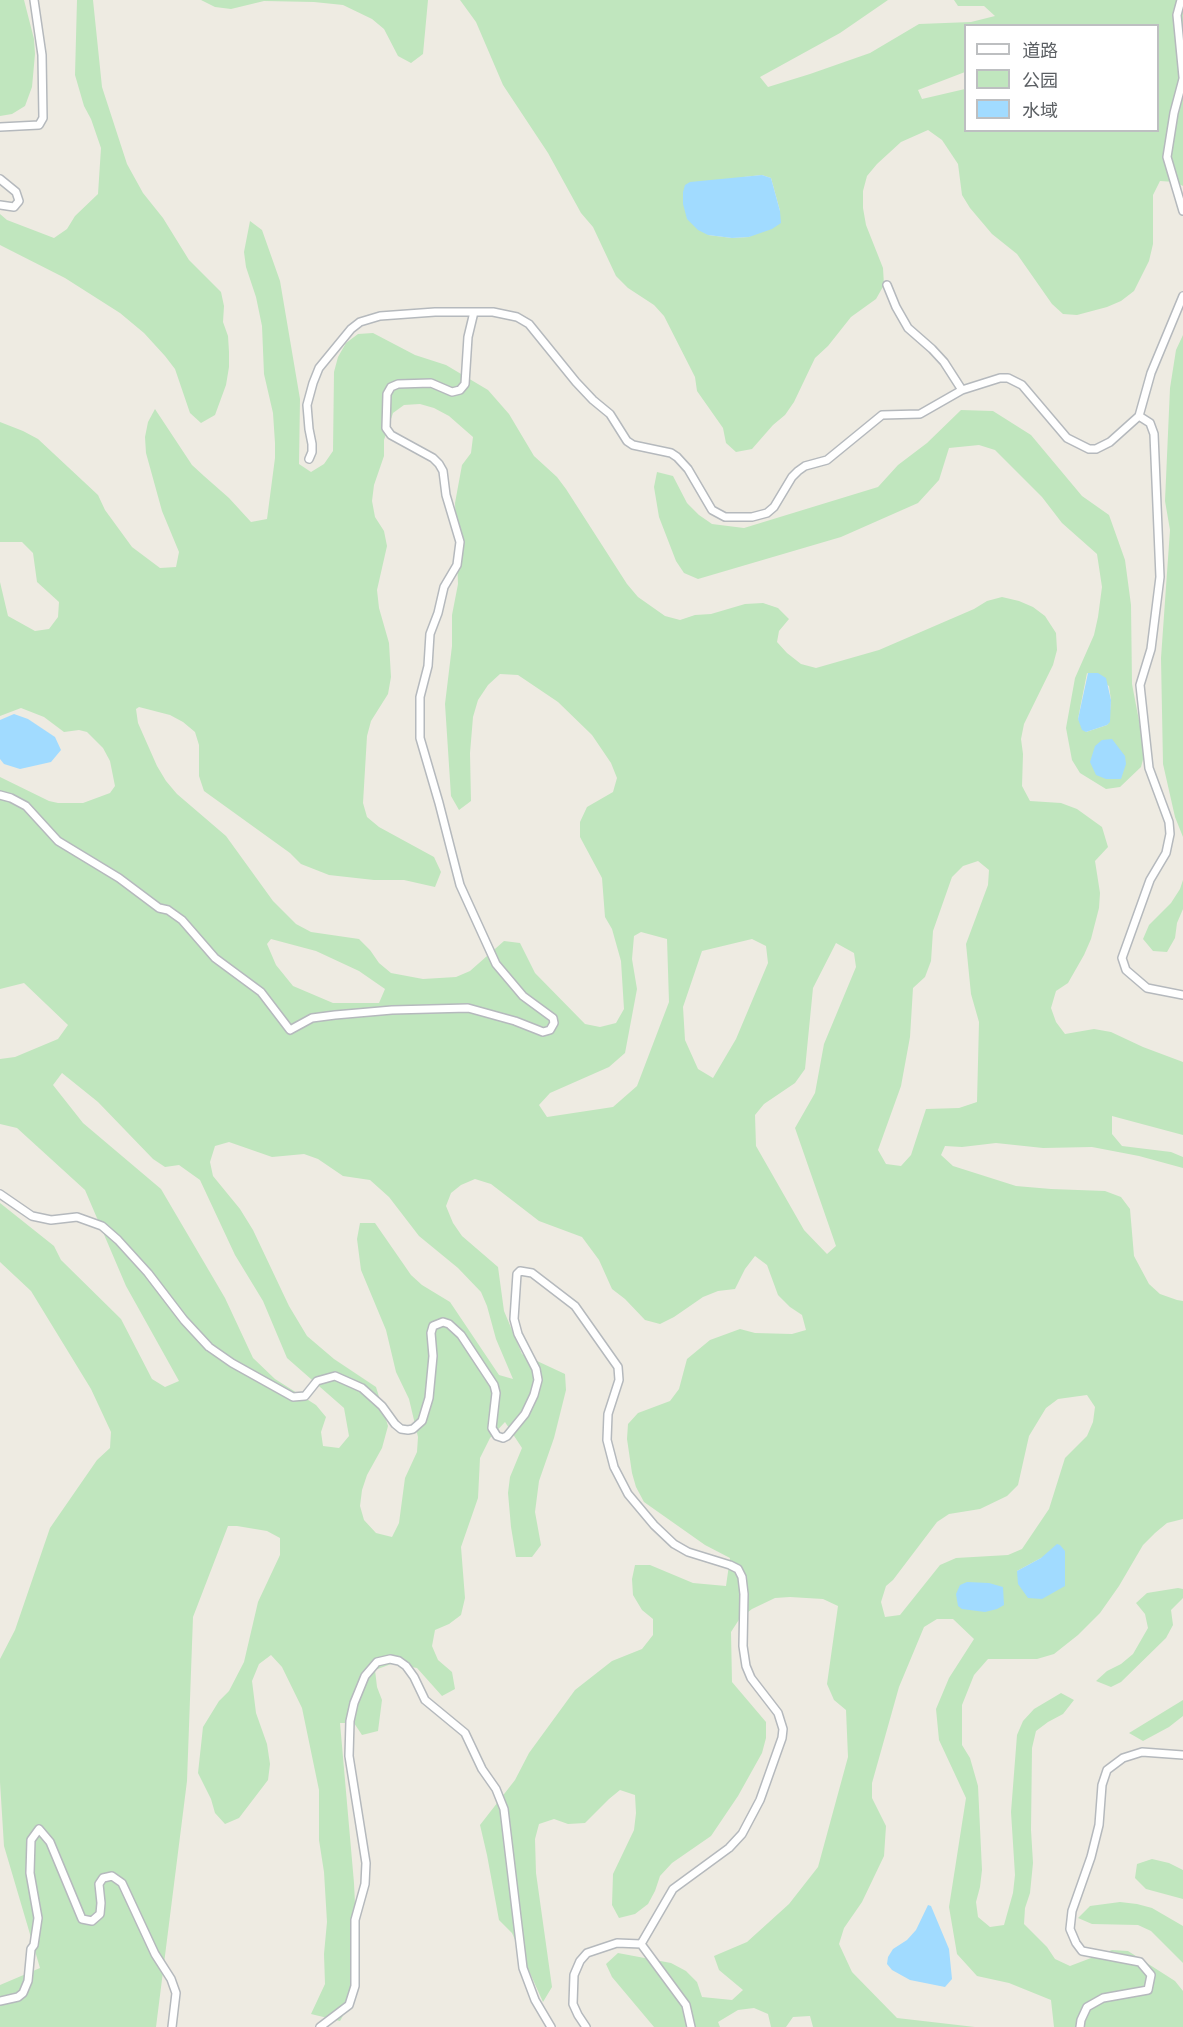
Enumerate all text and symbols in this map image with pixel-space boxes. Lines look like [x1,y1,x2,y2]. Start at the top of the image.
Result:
legend [964,24,1159,132]
text: 道路 [1022,40,1058,61]
text: 公园 [1022,70,1058,91]
text: 水域 [1022,100,1058,121]

